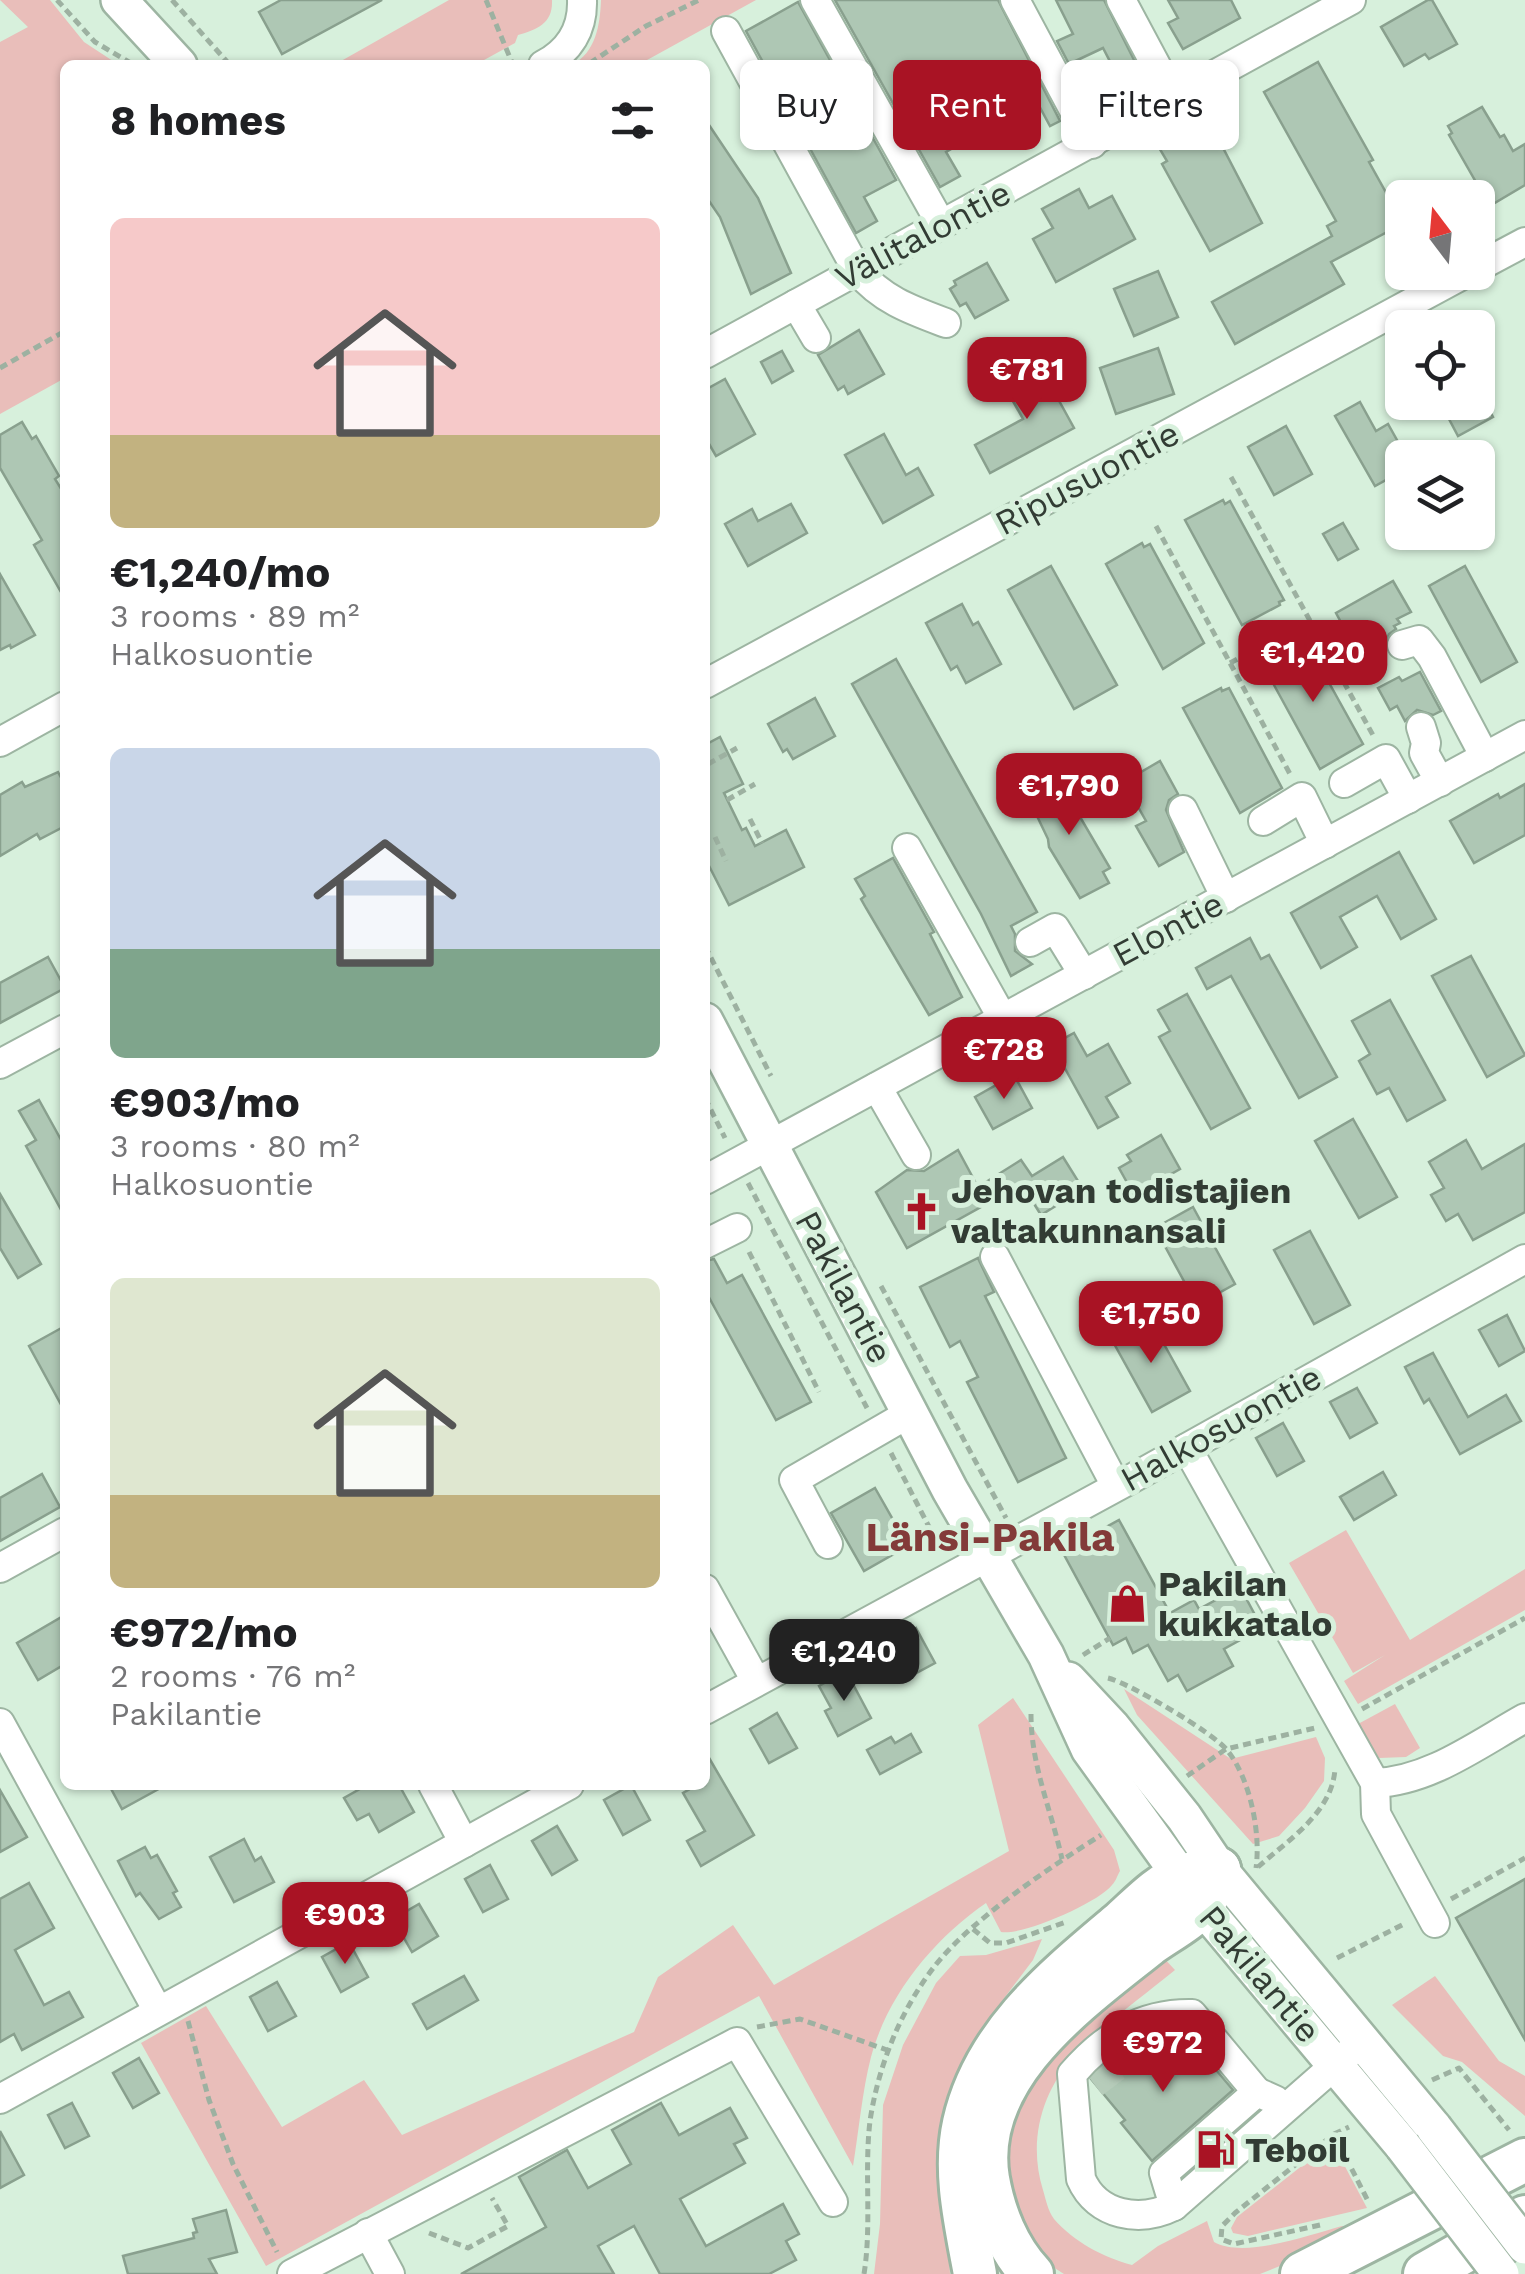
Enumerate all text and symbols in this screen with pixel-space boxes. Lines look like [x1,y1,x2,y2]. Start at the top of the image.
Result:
chip: Buy [740,60,873,150]
chip: Rent [893,60,1041,150]
chip: Filters [1061,60,1239,150]
icon: filters [605,93,660,148]
text: 8 homes [110,96,286,145]
street label: Välitalontie [828,171,1018,299]
north arrow [1385,180,1495,290]
map controls [1385,180,1495,550]
icon: home [295,283,475,463]
button: locate [1385,310,1495,420]
pin: €781 [968,337,1086,422]
text: €781 [989,350,1065,388]
street label: Ripusuontie [988,412,1186,544]
button: layers [1385,440,1495,550]
text: €1,240/mo [110,548,330,597]
text: 3 rooms · 89 m² [110,597,359,635]
pin: €1,420 [1232,620,1394,705]
text: €1,420 [1260,633,1366,671]
text: Halkosuontie [110,635,314,673]
pin: €1,790 [988,753,1150,838]
text: €1,790 [1018,766,1120,804]
icon: home [295,813,475,993]
street label: Elontie [1105,882,1231,976]
pin: €728 [945,1017,1063,1102]
text: €728 [963,1030,1045,1068]
text: €903/mo [110,1078,300,1127]
text: 3 rooms · 80 m² [110,1127,360,1165]
text: Halkosuontie [110,1165,314,1203]
place label: Jehovan todistajien valtakunnansali [950,1170,1291,1252]
church icon: Jehovan todistajien valtakunnansali [900,1190,942,1232]
street label: Pakilantie [786,1204,902,1370]
pin: €1,750 [1070,1281,1232,1366]
text: €1,750 [1101,1294,1201,1332]
icon: home [295,1343,475,1523]
street label: Halkosuontie [1113,1356,1329,1500]
district label: Länsi-Pakila [865,1514,1115,1561]
place label: Pakilan kukkatalo [1158,1563,1332,1645]
shop icon: Pakilan kukkatalo [1107,1583,1149,1625]
text: €972/mo [110,1608,298,1657]
pin: €1,240 [763,1619,925,1704]
text: €1,240 [791,1632,897,1670]
text: 2 rooms · 76 m² [110,1657,356,1695]
text: Pakilantie [110,1695,262,1733]
pin: €903 [286,1882,404,1967]
text: €903 [304,1895,386,1933]
street label: Pakilantie [1190,1897,1330,2051]
pin: €972 [1104,2010,1222,2095]
text: €972 [1123,2023,1203,2061]
fuel station icon: Teboil [1194,2129,1236,2171]
place label: Teboil [1245,2129,1350,2171]

